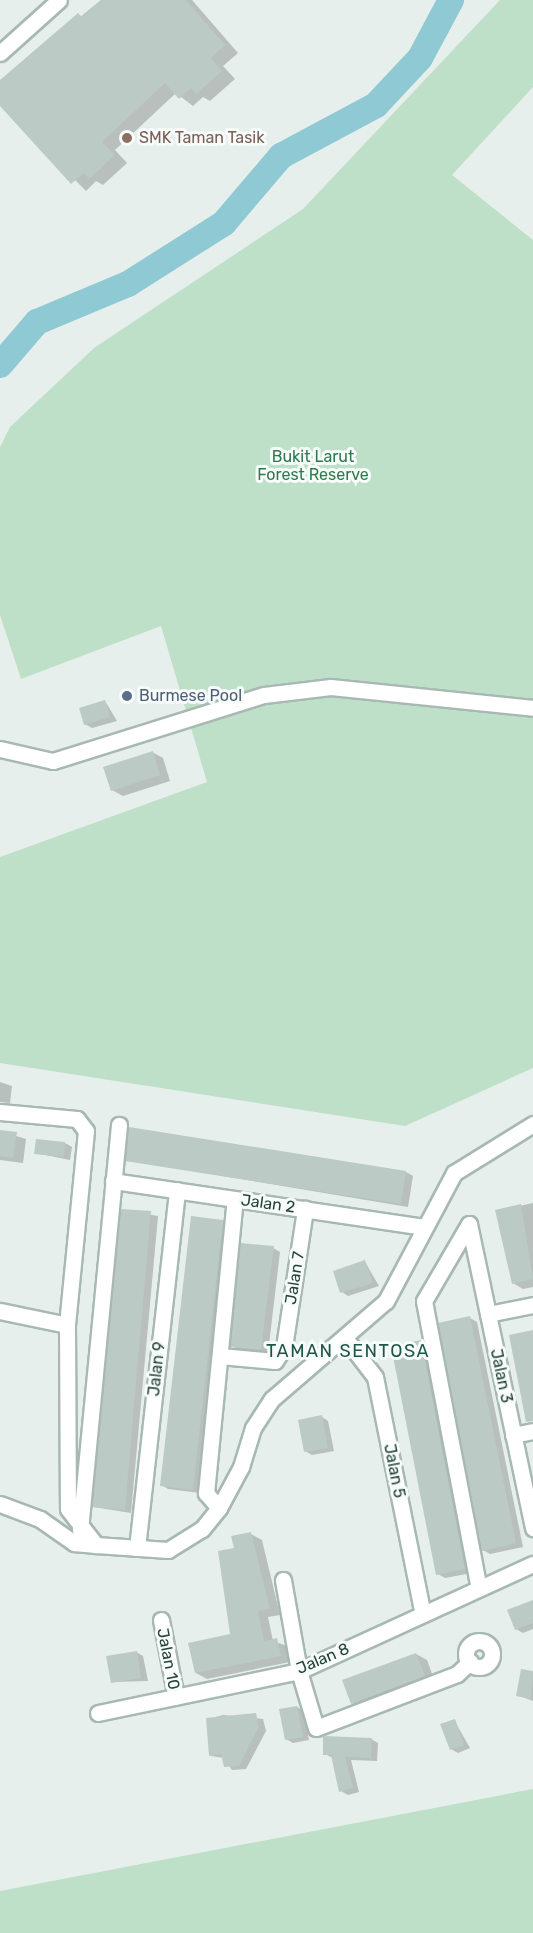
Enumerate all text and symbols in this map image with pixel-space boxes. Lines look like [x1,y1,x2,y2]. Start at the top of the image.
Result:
place label: SMK Taman Tasik [139,128,265,148]
marker: SMK Taman Tasik [120,131,134,145]
park label: Bukit Larut Forest Reserve [257,447,369,485]
place label: Burmese Pool [139,686,242,706]
marker: Burmese Pool [120,689,134,703]
street label: Jalan 2 [240,1191,296,1217]
street label: Jalan 7 [281,1250,309,1306]
district label: TAMAN SENTOSA [266,1340,430,1362]
street label: Jalan 9 [145,1341,169,1397]
street label: Jalan 3 [486,1347,516,1405]
street label: Jalan 5 [379,1442,409,1500]
street label: Jalan 10 [153,1627,183,1691]
street label: Jalan 8 [294,1639,352,1679]

